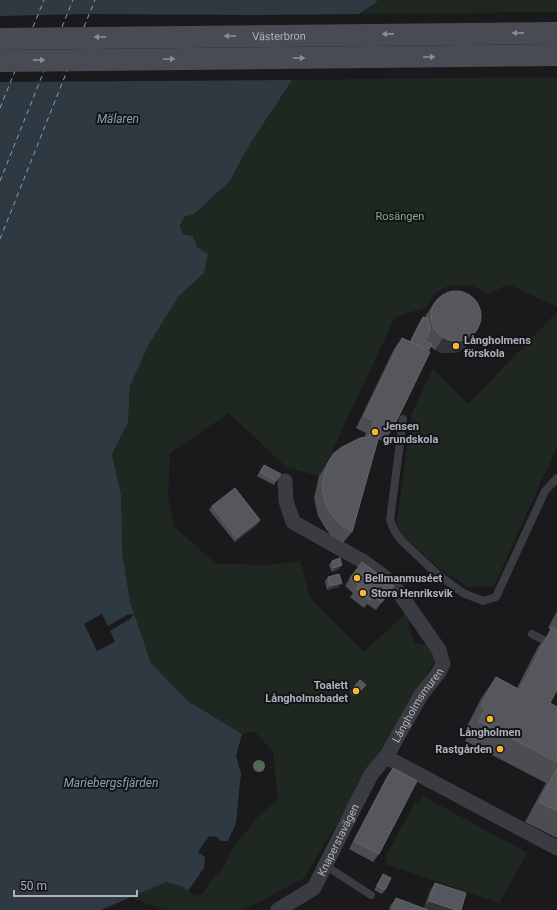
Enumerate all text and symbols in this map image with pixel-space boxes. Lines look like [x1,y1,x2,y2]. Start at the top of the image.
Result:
street label: Västerbron [252,30,306,43]
one-way arrow [511,30,524,36]
one-way arrow [381,31,394,37]
one-way arrow [223,33,236,39]
one-way arrow [93,34,106,40]
one-way arrow [423,54,436,60]
one-way arrow [293,55,306,61]
one-way arrow [163,56,176,62]
one-way arrow [33,57,46,63]
water label: Mälaren [97,112,139,126]
park label: Rosängen [376,210,424,223]
place label: Långholmens förskola [464,334,531,360]
marker: Långholmens förskola [451,341,461,351]
place label: Jensen grundskola [383,420,438,446]
marker: Jensen grundskola [370,427,380,437]
place label: Bellmanmuséet [365,572,443,585]
marker: Bellmanmuséet [352,573,362,583]
place label: Stora Henriksvik [371,587,453,600]
marker: Stora Henriksvik [358,588,368,598]
street label: Långholmsmuren [390,666,447,745]
place label: Toalett Långholmsbadet [265,679,348,705]
marker: Toalett Långholmsbadet [351,686,361,696]
marker: Långholmen [485,714,495,724]
place label: Långholmen [459,726,521,739]
place label: Rastgården [435,743,492,756]
marker: Rastgården [495,744,505,754]
water label: Mariebergsfjärden [64,776,158,790]
street label: Knaperstavägen [315,802,362,878]
scale bar [14,872,137,898]
text: 50 m [20,879,47,893]

